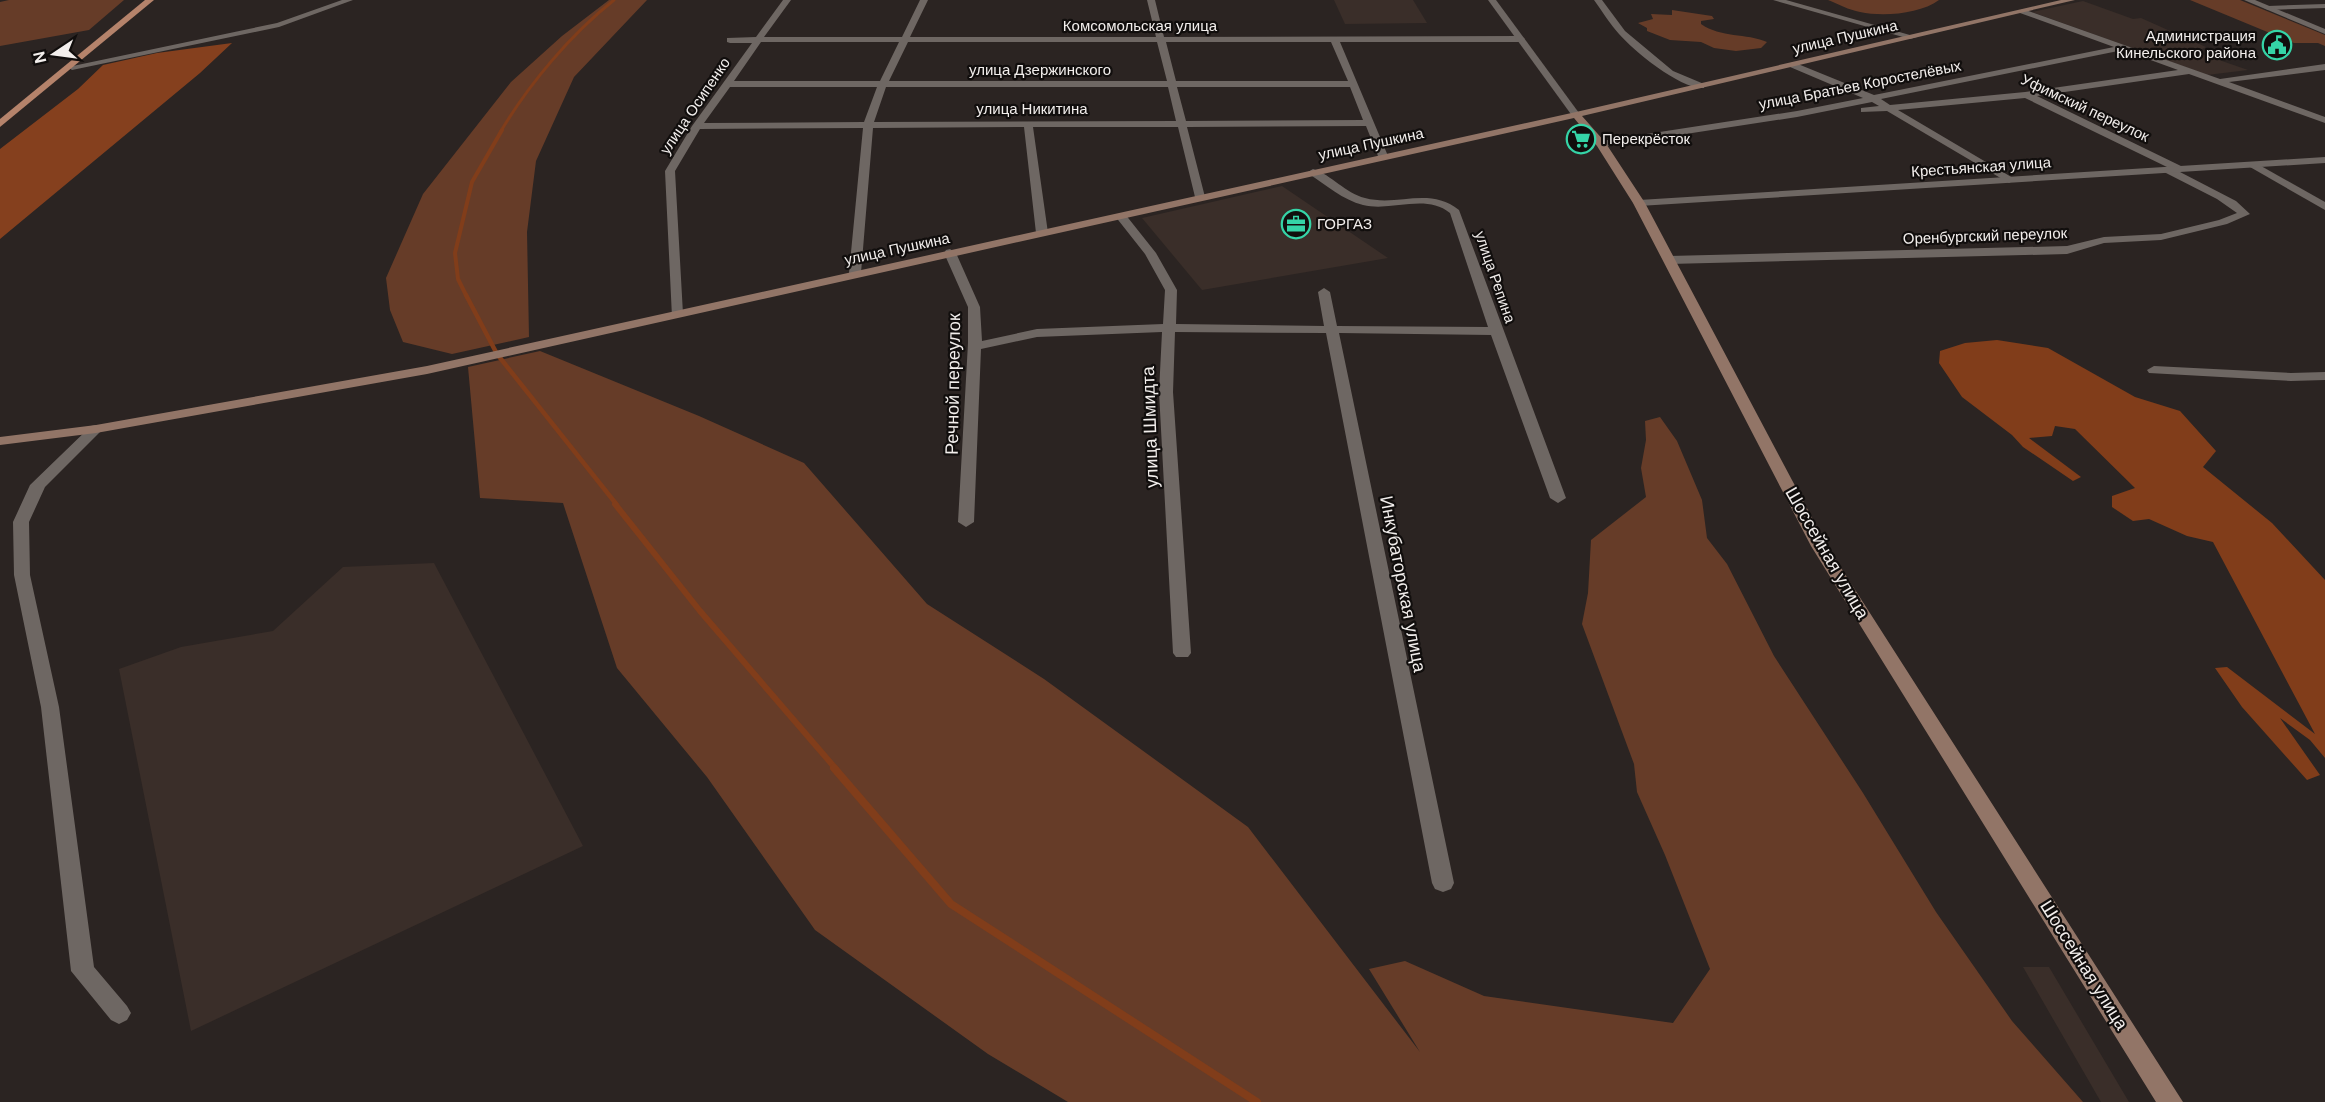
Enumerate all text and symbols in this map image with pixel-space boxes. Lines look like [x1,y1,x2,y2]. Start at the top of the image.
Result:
street label: улица Пушкина [1791,15,1900,59]
street label: Комсомольская улица [1063,16,1218,36]
north arrow [24,24,84,84]
place label: Администрация Кинельского района [2116,26,2257,63]
public building icon: Администрация Кинельского района [2261,29,2293,61]
text: N [28,49,51,65]
street label: улица Осипенко [655,54,735,158]
street label: улица Братьев Коростелёвых [1757,55,1963,114]
street label: улица Дзержинского [969,60,1111,80]
street label: Уфимский переулок [2018,69,2153,147]
street label: улица Никитина [976,99,1088,119]
street label: улица Пушкина [1317,123,1426,165]
supermarket icon: Перекрёсток [1565,123,1597,155]
place label: Перекрёсток [1602,129,1691,149]
street label: Крестьянская улица [1910,152,2052,182]
office icon: ГОРГАЗ [1280,208,1312,240]
place label: ГОРГАЗ [1317,214,1372,234]
street label: Оренбургский переулок [1902,223,2068,249]
street label: улица Пушкина [843,228,952,270]
street label: улица Репина [1470,228,1520,326]
street label: Речной переулок [940,313,966,455]
street label: улица Шмидта [1136,365,1164,488]
street label: Шоссейная улица [1779,483,1875,624]
street label: Инкубаторская улица [1374,494,1432,675]
street label: Шоссейная улица [2034,896,2134,1035]

